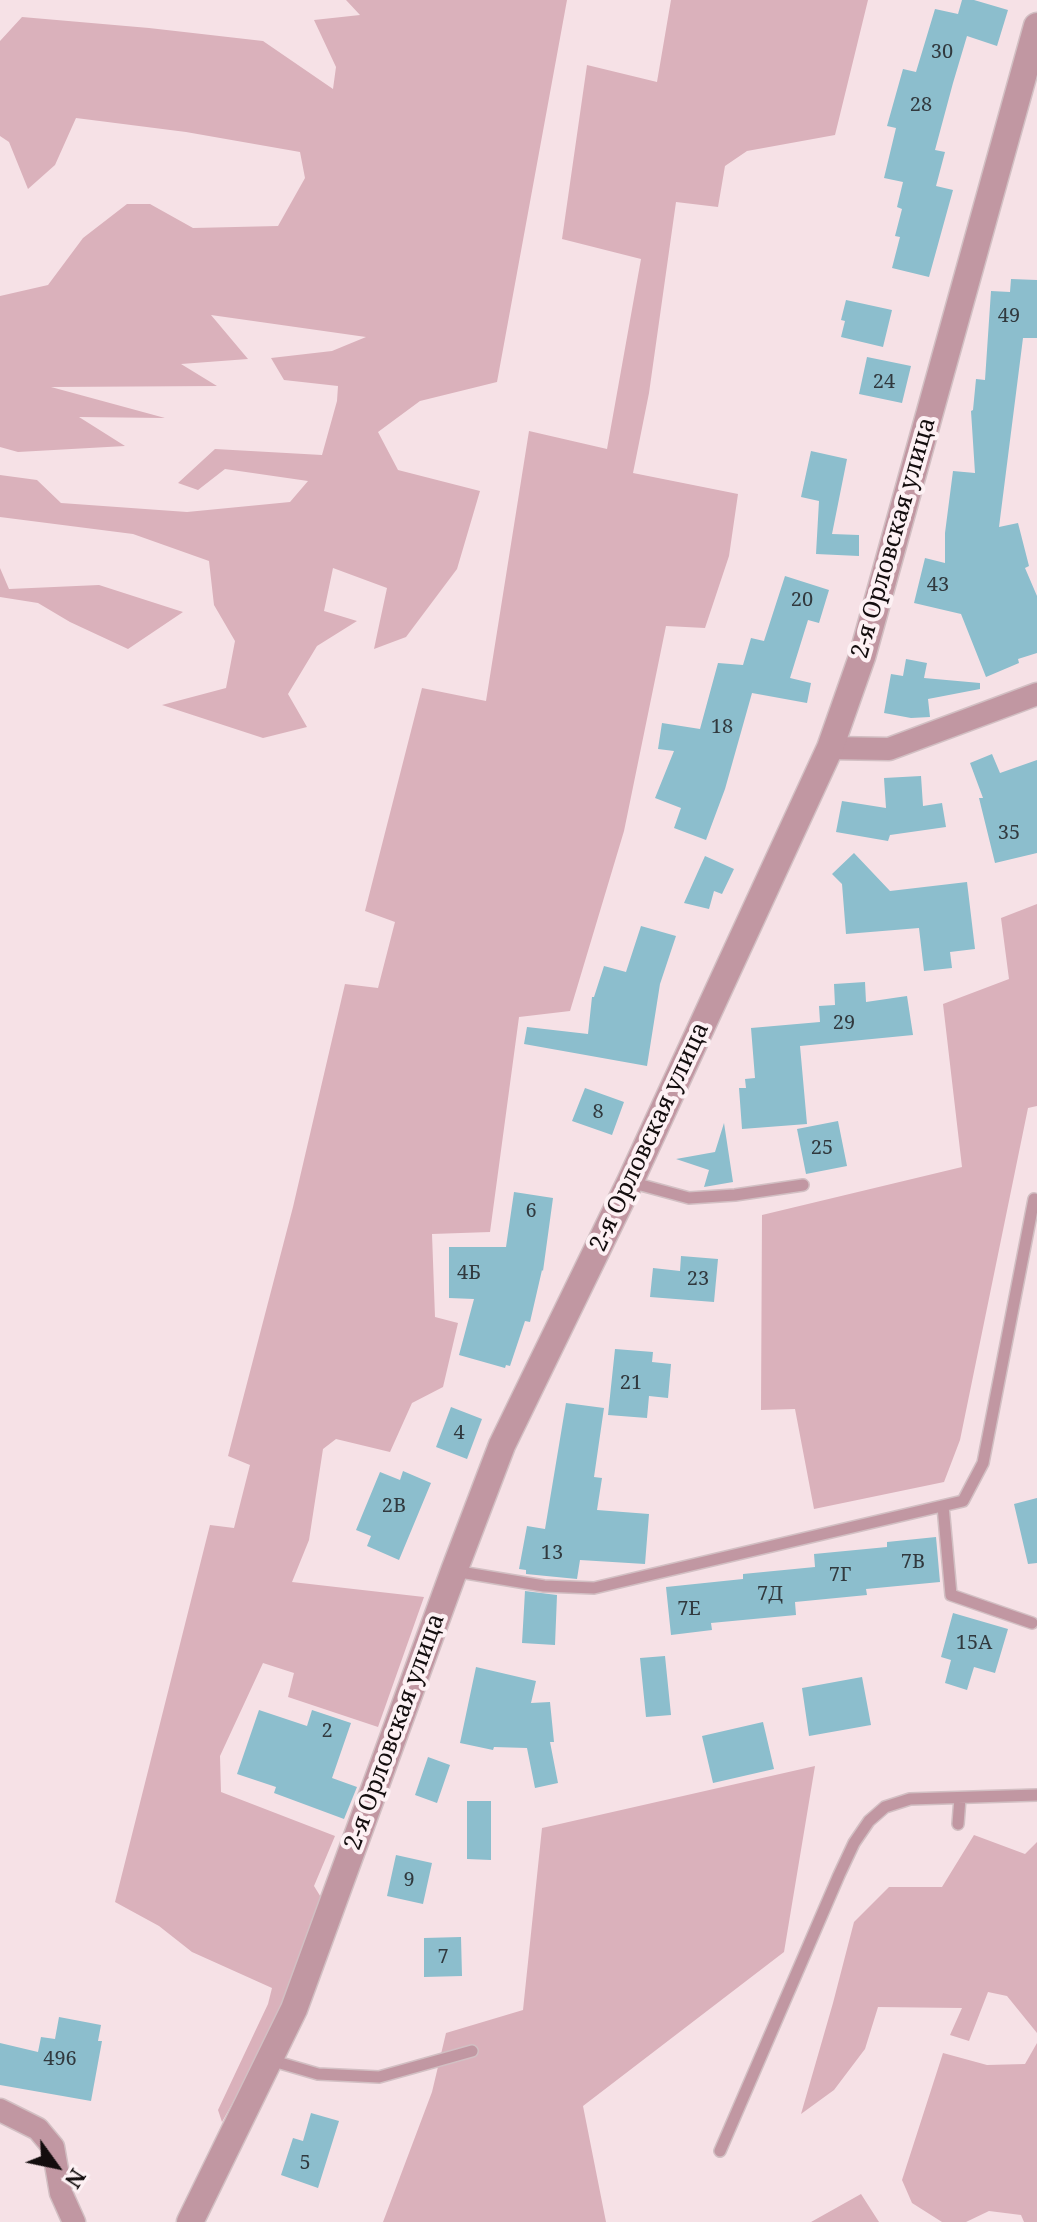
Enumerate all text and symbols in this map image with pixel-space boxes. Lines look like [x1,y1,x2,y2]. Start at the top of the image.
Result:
house number: 30 [931,40,953,64]
house number: 28 [910,93,932,117]
house number: 49 [998,304,1020,328]
house number: 24 [873,370,895,394]
street label: 2-я Орловская улица [846,414,942,662]
house number: 43 [927,573,949,597]
house number: 20 [791,588,813,612]
house number: 18 [711,715,733,739]
house number: 35 [998,821,1020,845]
house number: 29 [833,1011,855,1035]
street label: 2-я Орловская улица [584,1018,716,1256]
house number: 8 [592,1100,604,1124]
house number: 25 [811,1136,833,1160]
house number: 6 [525,1199,537,1223]
house number: 4Б [457,1261,481,1285]
house number: 23 [687,1267,709,1291]
house number: 21 [620,1371,642,1395]
house number: 4 [453,1421,465,1445]
house number: 2В [382,1494,406,1518]
house number: 13 [541,1541,563,1565]
house number: 7В [901,1550,925,1574]
house number: 7Г [829,1563,851,1587]
house number: 7Д [757,1582,783,1606]
house number: 7Е [677,1597,701,1621]
street label: 2-я Орловская улица [339,1610,451,1854]
house number: 15А [956,1631,992,1655]
house number: 2 [321,1719,333,1743]
house number: 9 [403,1868,415,1892]
house number: 7 [437,1945,449,1969]
house number: 496 [43,2047,77,2071]
north arrow [16,2126,96,2206]
house number: 5 [299,2151,311,2175]
text: N [59,2164,93,2195]

